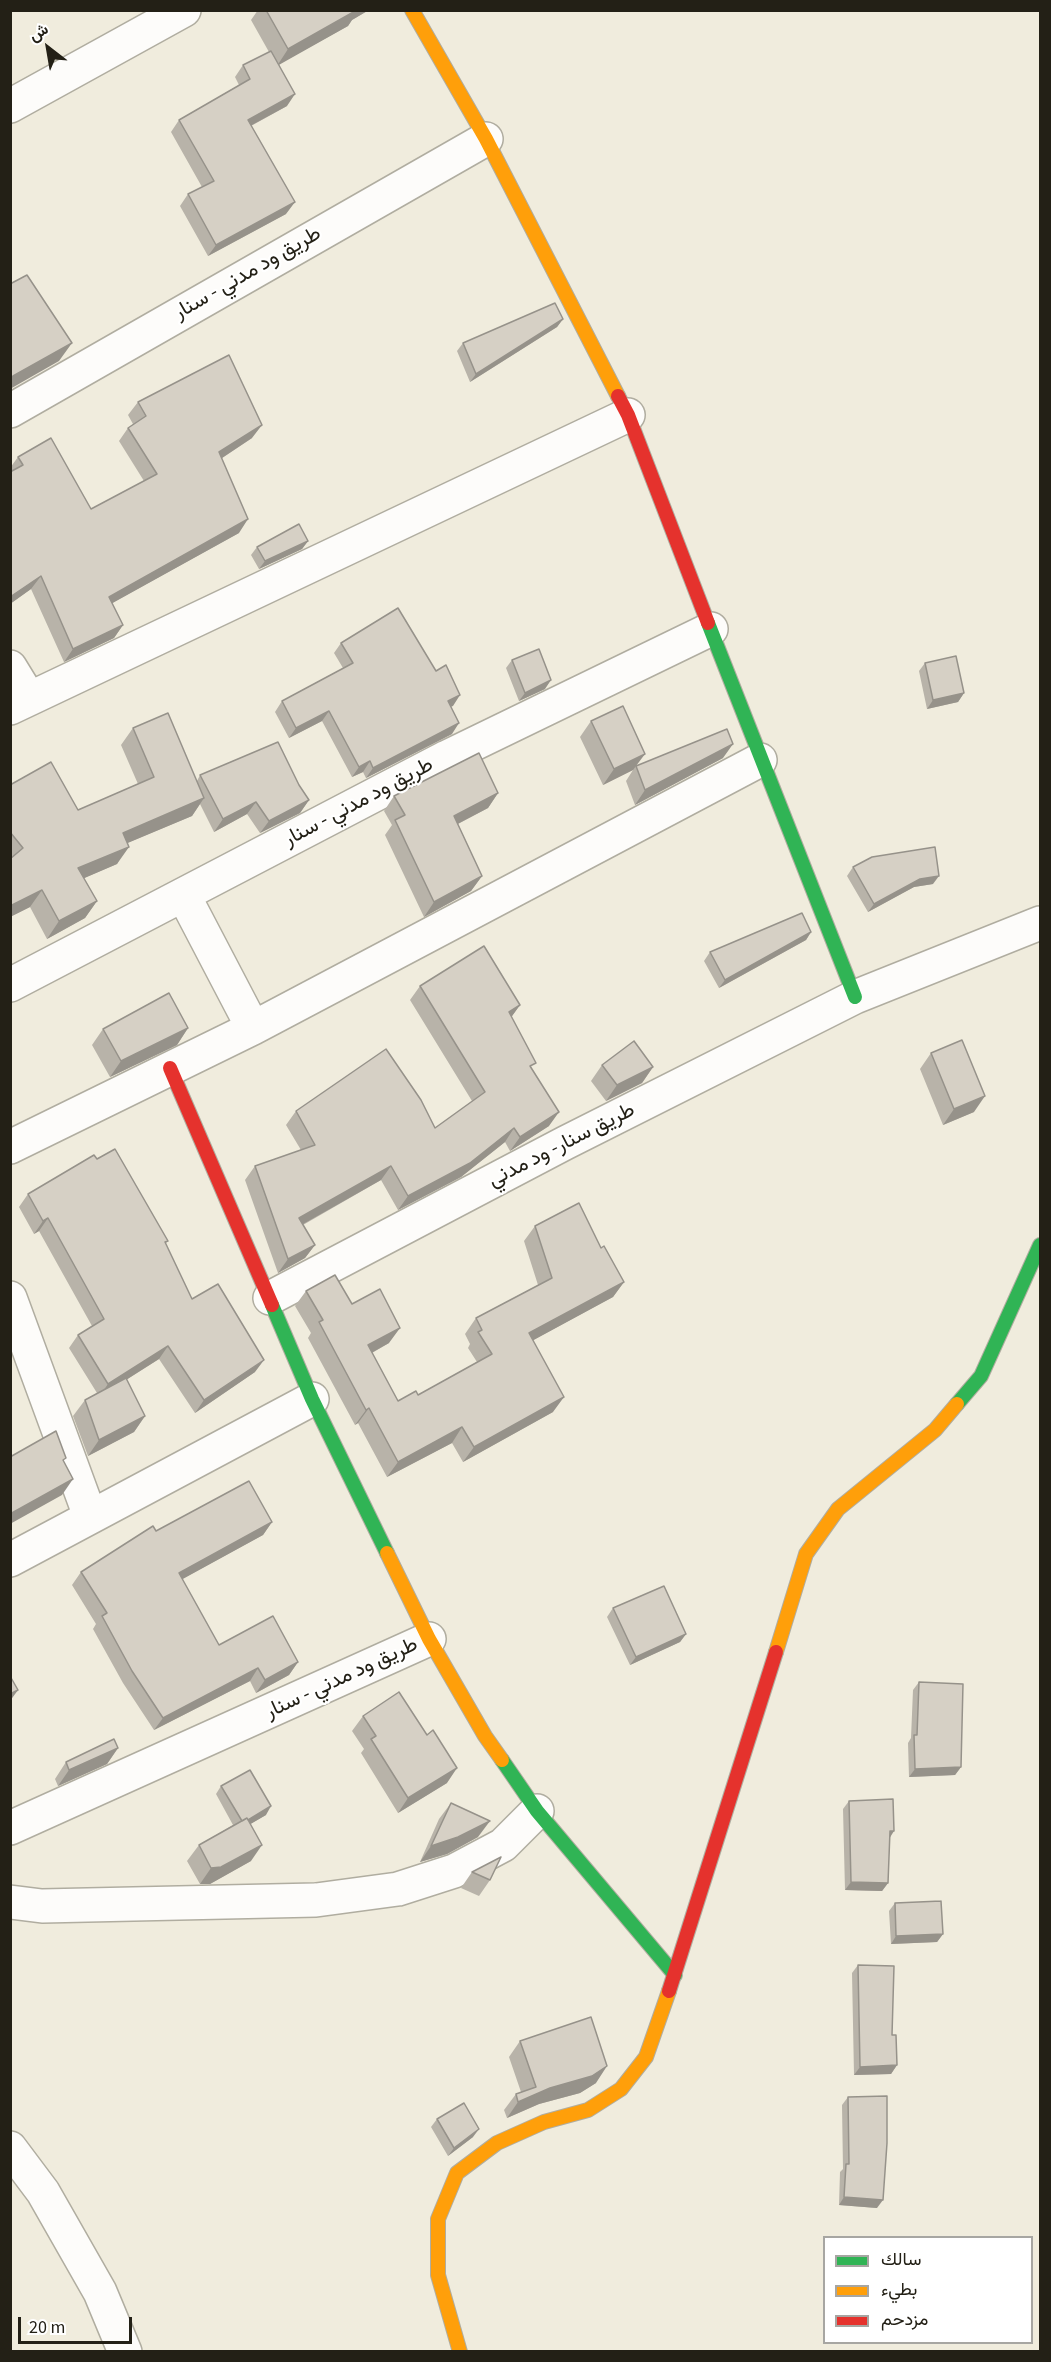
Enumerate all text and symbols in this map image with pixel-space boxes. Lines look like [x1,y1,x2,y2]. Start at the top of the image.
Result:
north arrow [18,18,78,78]
text: ش [25,18,53,47]
street label: طريق ود مدني - سنار [170,222,326,326]
street label: طريق ود مدني - سنار [280,753,438,853]
street label: طريق سنار- ود مدني [484,1098,640,1194]
street label: طريق ود مدني - سنار [262,1633,422,1725]
legend [823,2236,1033,2344]
text: سالك [881,2247,921,2272]
text: بطيء [881,2277,917,2302]
scale bar [21,2305,135,2343]
text: مزدحم [881,2307,928,2332]
text: 20 m [29,2315,65,2340]

